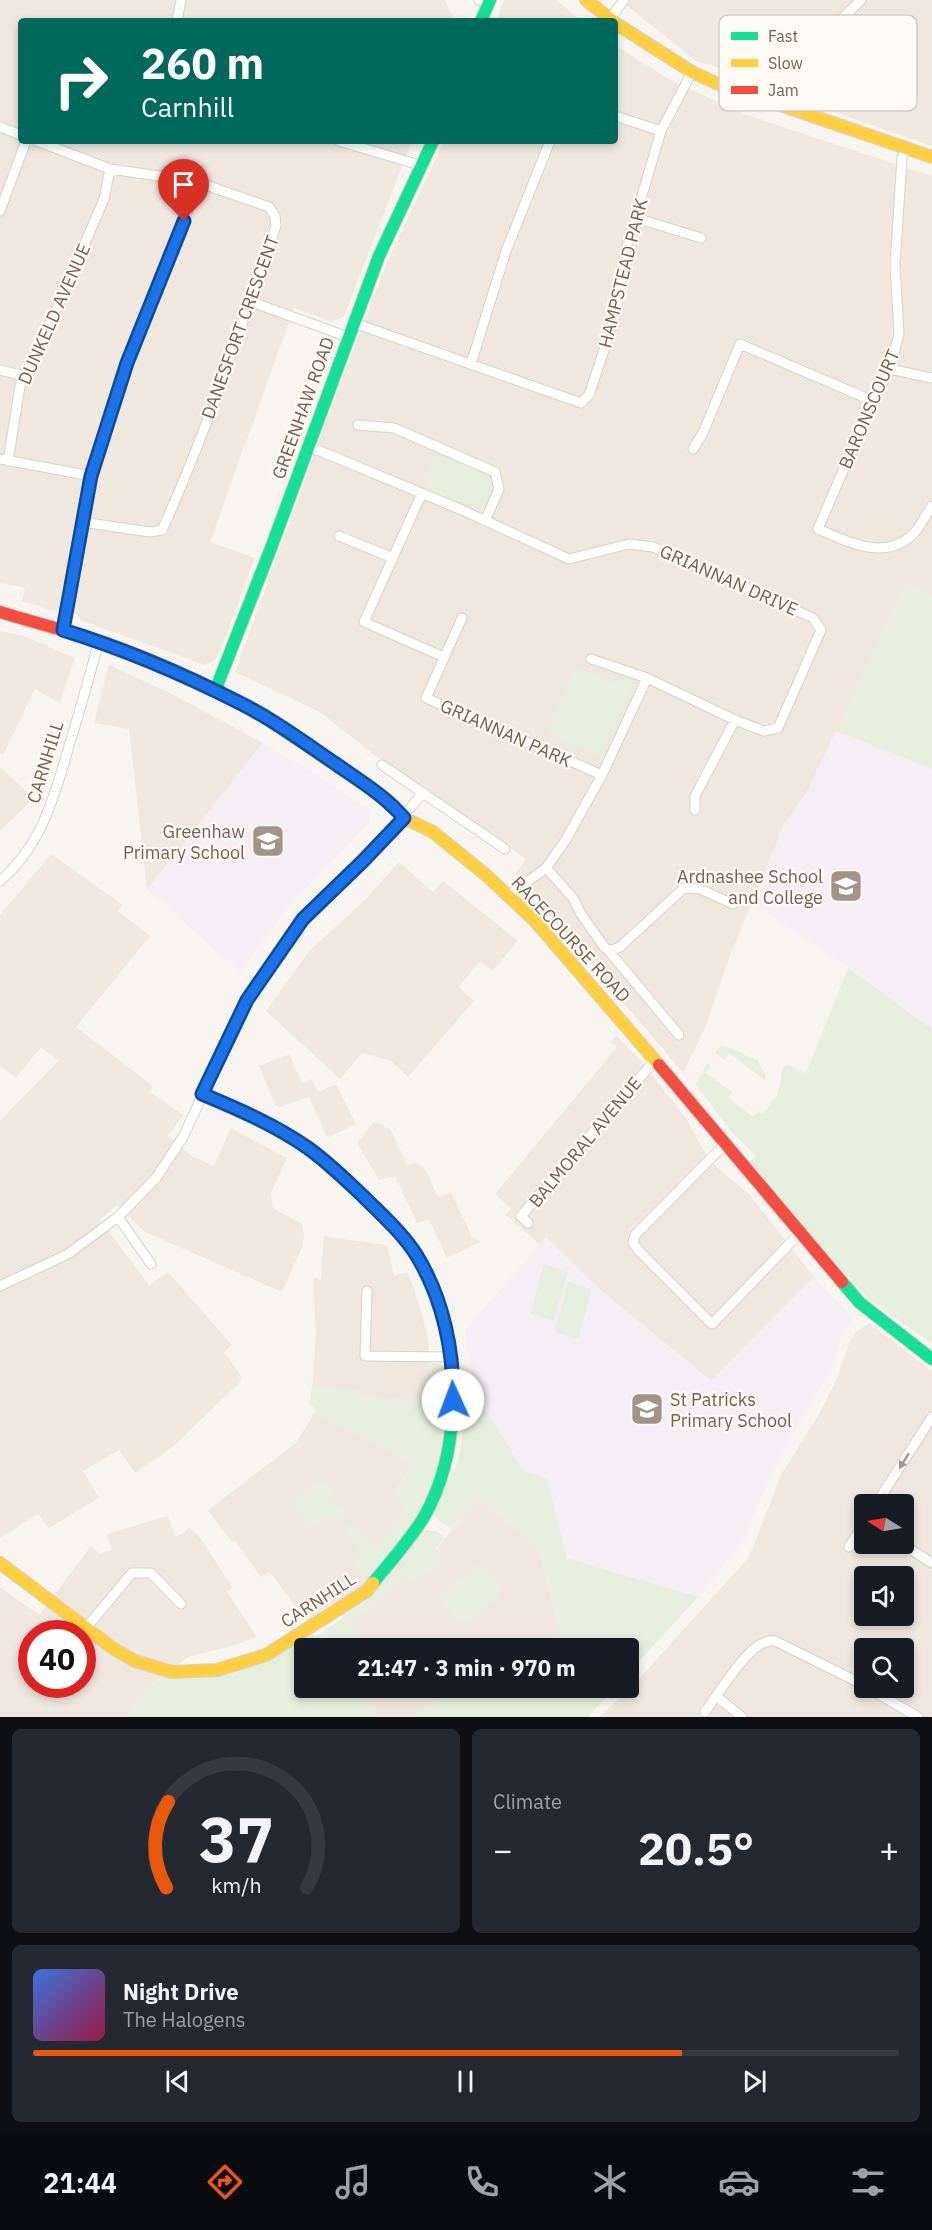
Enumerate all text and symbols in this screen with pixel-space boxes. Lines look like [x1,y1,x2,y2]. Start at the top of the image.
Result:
legend [719,15,917,111]
text: Fast [768,26,798,46]
text: 260 m [141,36,264,91]
icon: right [42,42,120,120]
text: Slow [768,53,803,73]
text: Jam [768,80,799,100]
text: Carnhill [141,89,234,124]
pin [158,159,209,221]
icon: arrive [167,168,200,201]
street label: HAMPSTEAD PARK [593,195,653,350]
street label: DANESFORT CRESCENT [196,232,284,422]
street label: DUNKELD AVENUE [13,240,95,388]
street label: GREENHAW ROAD [267,334,339,482]
street label: BARONSCOURT [833,346,905,472]
street label: GRIANNAN DRIVE [656,539,802,621]
street label: GRIANNAN PARK [437,694,576,772]
street label: CARNHILL [22,718,68,806]
place label: Greenhaw Primary School [123,820,245,864]
school or university icon: Greenhaw Primary School [250,823,286,859]
place label: Ardnashee School and College [677,865,823,909]
school or university icon: Ardnashee School and College [828,868,864,904]
street label: RACECOURSE ROAD [506,871,636,1007]
street label: BALMORAL AVENUE [524,1072,646,1212]
position arrow [421,1368,485,1432]
place label: St Patricks Primary School [670,1388,792,1432]
school or university icon: St Patricks Primary School [629,1391,665,1427]
one-way arrow [899,1453,910,1469]
north arrow [854,1494,914,1554]
map controls [854,1494,914,1698]
button: sound [854,1566,914,1626]
street label: CARNHILL [276,1567,360,1633]
speed limit sign: 40 [18,1620,96,1698]
button: search [854,1638,914,1698]
text: 21:47 · 3 min · 970 m [357,1653,576,1682]
text: Climate [493,1788,562,1815]
text: 37 [199,1798,273,1879]
text: 20.5° [638,1819,754,1877]
text: − [493,1828,513,1871]
text: + [879,1828,899,1871]
text: km/h [211,1871,261,1899]
text: Night Drive [123,1977,239,2006]
text: The Halogens [123,2006,245,2033]
icon: previous [161,2065,194,2098]
icon: pause [449,2065,482,2098]
icon: next [738,2065,771,2098]
icon: directions [204,2161,246,2203]
icon: music [332,2161,374,2203]
icon: phone [461,2161,503,2203]
icon: climate [589,2161,631,2203]
icon: car [718,2161,760,2203]
icon: filters [847,2161,889,2203]
text: 21:44 [43,2165,117,2200]

